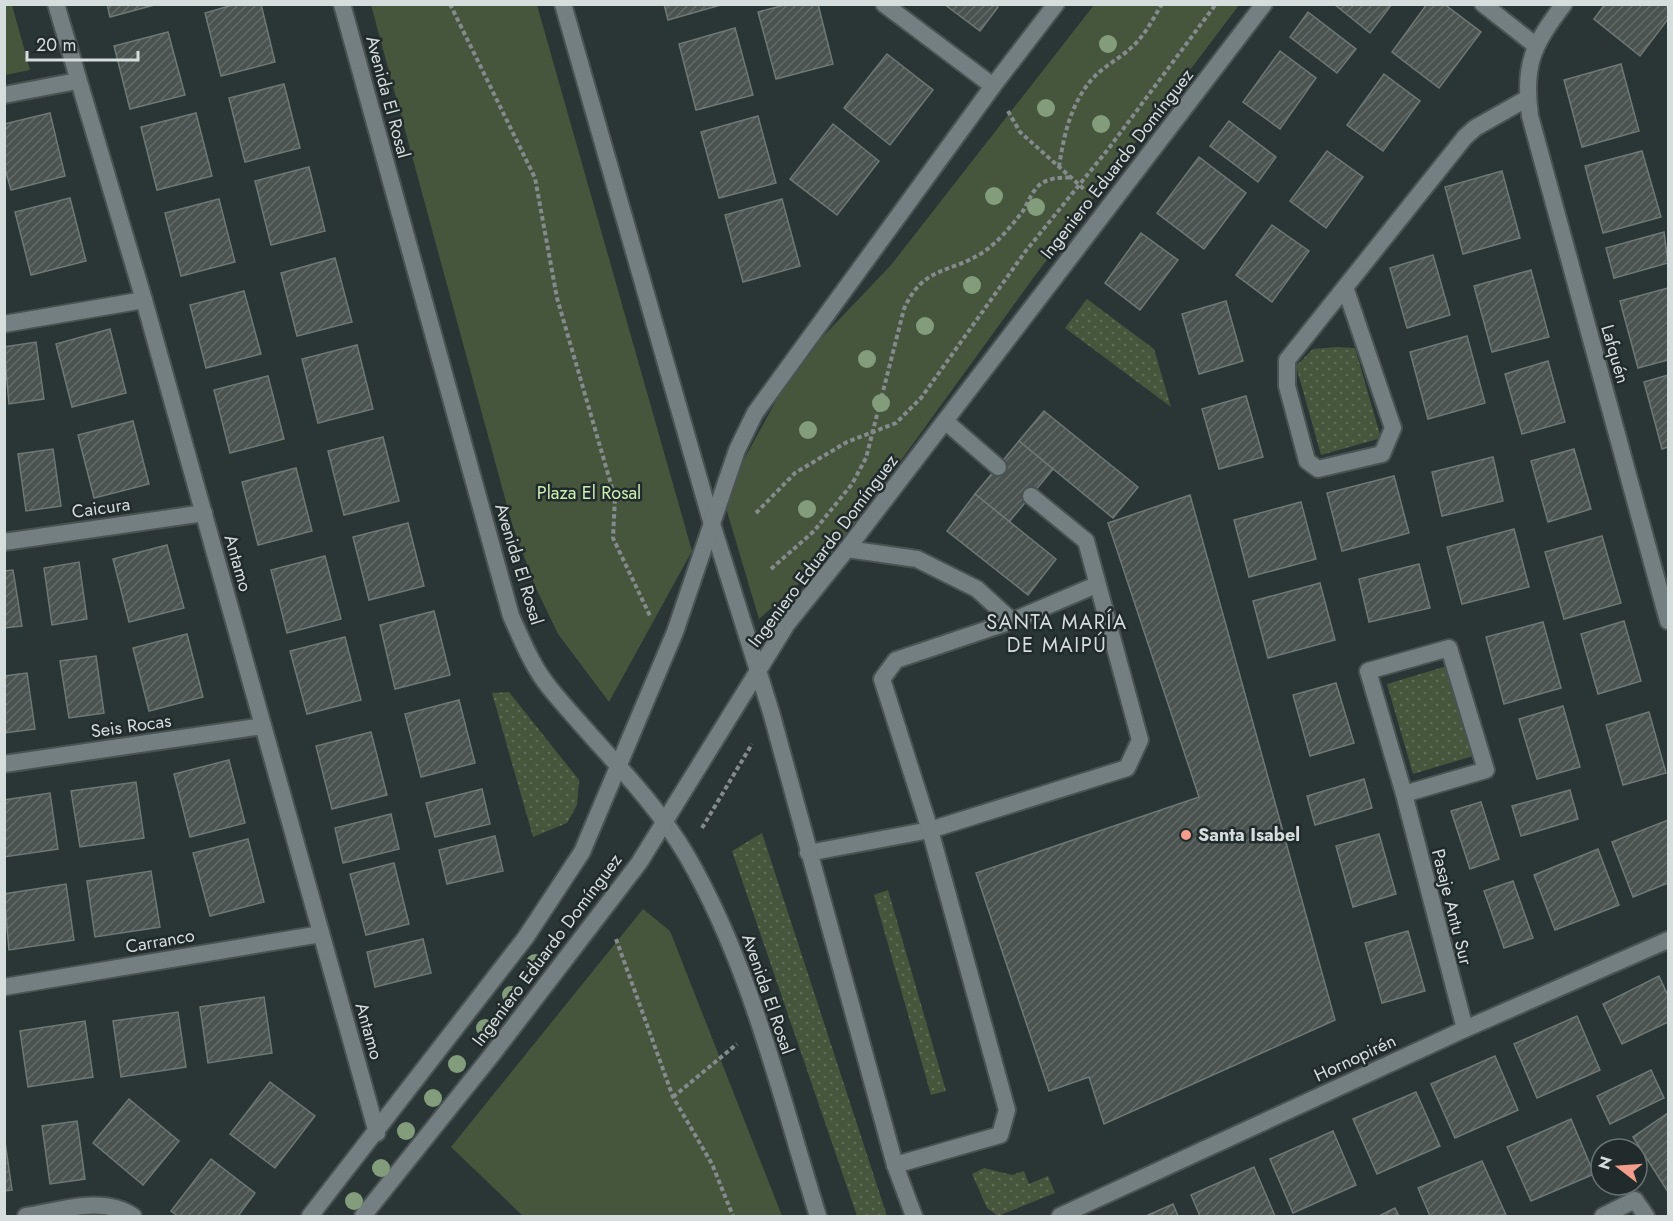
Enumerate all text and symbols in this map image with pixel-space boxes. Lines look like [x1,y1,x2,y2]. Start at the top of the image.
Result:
scale bar [27,24,138,62]
text: 20 m [36,32,76,58]
street label: Avenida El Rosal [359,33,417,161]
street label: Ingeniero Eduardo Domínguez [1034,63,1200,265]
street label: Lafquén [1594,321,1636,387]
street label: Ingeniero Eduardo Domínguez [742,449,905,653]
park label: Plaza El Rosal [537,480,641,506]
street label: Caicura [70,491,132,525]
street label: Avenida El Rosal [488,500,550,628]
street label: Antamo [217,531,259,595]
district label: SANTA MARÍA DE MAIPÚ [986,608,1128,660]
street label: Seis Rocas [89,707,173,745]
place label: Santa Isabel [1198,822,1300,848]
marker: Santa Isabel [1179,828,1193,842]
street label: Pasaje Antu Sur [1425,846,1479,969]
street label: Ingeniero Eduardo Domínguez [466,848,629,1052]
street label: Carranco [123,922,197,960]
street label: Avenida El Rosal [735,930,801,1058]
street label: Antamo [348,999,390,1063]
street label: Hornopirén [1310,1028,1400,1088]
north arrow [1589,1137,1649,1197]
text: N [1592,1153,1618,1172]

